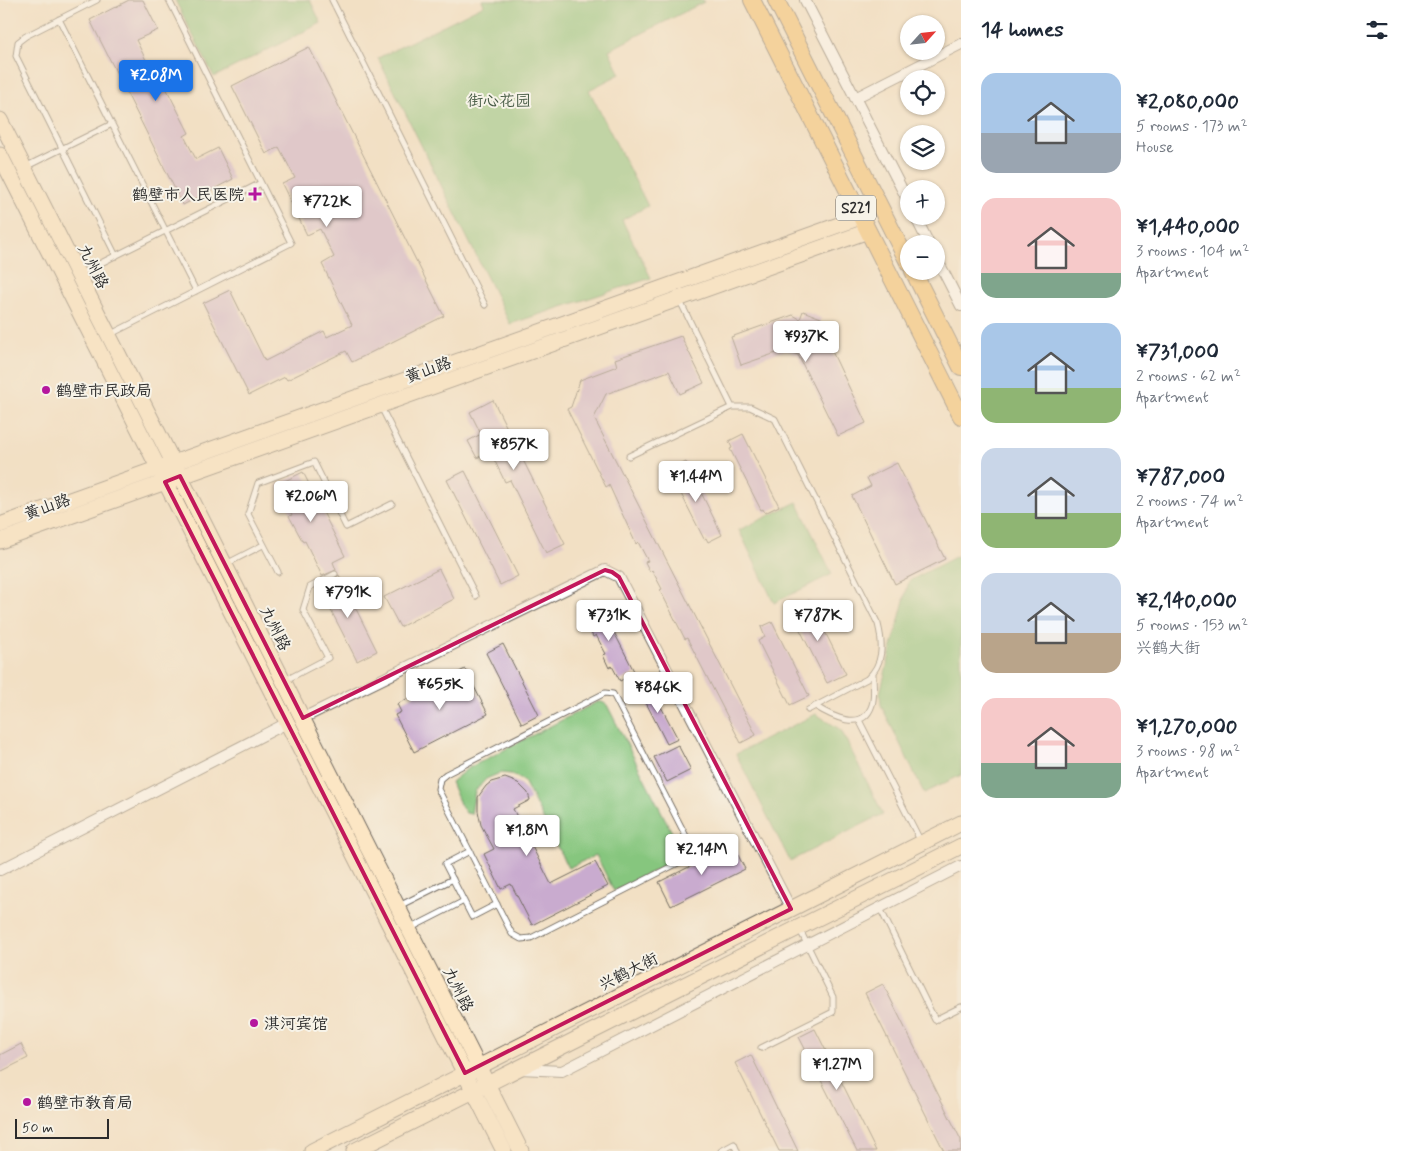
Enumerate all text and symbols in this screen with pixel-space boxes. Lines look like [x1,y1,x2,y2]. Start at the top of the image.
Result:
north arrow [900,15,945,60]
map controls [900,15,945,280]
text: 14 homes [981,16,1064,44]
icon: filters [1363,16,1391,44]
pin: ¥2.08M [115,59,197,102]
text: ¥2.08M [130,65,182,86]
button: locate [900,70,945,115]
text: ¥2,080,000 [1136,88,1239,116]
park label: 街心花园 [467,91,531,112]
icon: home [1021,93,1081,153]
text: 5 rooms · 173 m² [1136,116,1248,137]
button: layers [900,125,945,170]
text: House [1136,137,1174,158]
button: + [900,180,945,225]
place label: 鹤壁市人民医院 [132,185,244,206]
pin: ¥722K [292,186,362,228]
marker: 鹤壁市人民医院 [248,187,262,201]
text: ¥722K [303,191,351,212]
road number: S221 [836,196,876,220]
text: ¥1,440,000 [1136,213,1240,241]
icon: home [1021,218,1081,278]
button: − [900,235,945,280]
street label: 九州路 [72,241,113,293]
text: 3 rooms · 104 m² [1136,241,1249,262]
text: Apartment [1136,262,1209,283]
pin: ¥937K [771,320,841,363]
text: ¥937K [784,326,828,347]
text: ¥731,000 [1136,338,1219,366]
icon: home [1021,343,1081,403]
street label: 黄山路 [402,352,455,388]
text: 2 rooms · 62 m² [1136,366,1241,387]
place label: 鹤壁市民政局 [56,381,152,402]
marker: 鹤壁市民政局 [40,384,52,396]
text: Apartment [1136,387,1209,408]
pin: ¥857K [479,428,549,471]
text: ¥857K [491,434,538,455]
pin: ¥1.44M [655,460,737,503]
text: ¥787,000 [1136,463,1225,491]
text: ¥1.44M [670,466,722,487]
icon: home [1021,468,1081,528]
pin: ¥2.06M [270,480,352,523]
text: ¥2.06M [285,486,337,507]
street label: 黄山路 [21,489,74,525]
text: 2 rooms · 74 m² [1136,491,1244,512]
text: Apartment [1136,512,1209,533]
pin: ¥791K [313,576,383,619]
text: ¥791K [325,582,371,603]
text: ¥2,140,000 [1136,587,1237,615]
icon: home [1021,593,1081,653]
pin: ¥731K [574,600,644,642]
pin: ¥787K [783,600,853,642]
street label: 九州路 [254,603,295,655]
text: ¥731K [587,605,631,626]
text: ¥787K [794,605,842,626]
text: 5 rooms · 153 m² [1136,615,1248,636]
text: 兴鹤大街 [1136,638,1200,659]
pin: ¥655K [405,668,475,711]
pin: ¥846K [623,672,693,714]
text: ¥655K [417,674,463,695]
text: ¥846K [635,677,681,698]
text: ¥1,270,000 [1136,713,1238,741]
icon: home [1021,718,1081,778]
text: 3 rooms · 98 m² [1136,741,1240,762]
text: Apartment [1136,762,1209,783]
pin: ¥1.8M [492,814,562,857]
text: ¥1.8M [506,820,548,841]
pin: ¥2.14M [661,834,743,876]
text: ¥2.14M [676,839,728,860]
street label: 兴鹤大街 [595,948,662,996]
street label: 九州路 [437,964,478,1016]
place label: 淇河宾馆 [264,1014,328,1035]
marker: 淇河宾馆 [248,1017,260,1029]
pin: ¥1.27M [796,1048,878,1091]
text: ¥1.27M [812,1054,862,1075]
place label: 鹤壁市教育局 [37,1093,133,1114]
marker: 鹤壁市教育局 [21,1096,33,1108]
scale bar [15,1116,109,1139]
text: 50 m [22,1119,53,1137]

